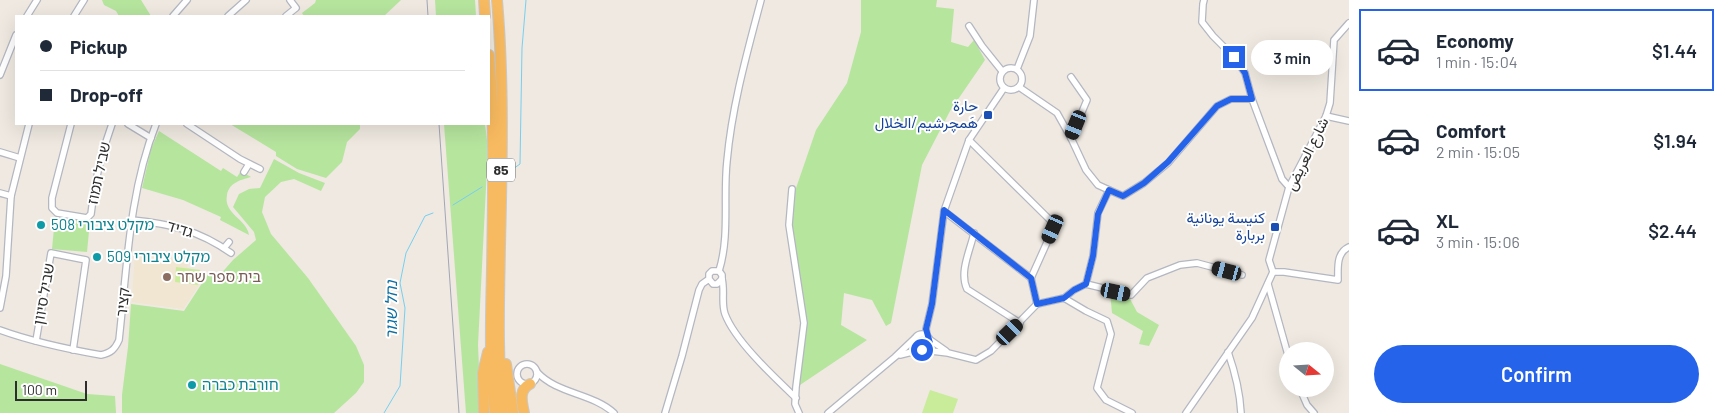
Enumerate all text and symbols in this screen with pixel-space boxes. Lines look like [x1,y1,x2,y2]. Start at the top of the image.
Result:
icon: car [1376,28,1421,73]
text: Economy [1436,29,1514,52]
text: Pickup [70,35,128,58]
text: $1.44 [1652,39,1697,62]
callout: 3 min [1252,40,1334,74]
route end [1223,46,1245,68]
text: 3 min [1273,48,1311,67]
text: 1 min · 15:04 [1436,52,1518,71]
text: Drop-off [70,83,143,106]
place label: حارة هَمچرشيم/الخلال [875,96,978,133]
car [1063,108,1088,142]
marker: حارة هَمچرشيم/الخلال [982,109,994,121]
street label: شارع العريض [1281,114,1334,194]
icon: car [1376,118,1421,163]
text: Comfort [1436,119,1506,142]
text: $1.94 [1653,129,1697,152]
street label: שביל תמוז [83,140,113,206]
text: 2 min · 15:05 [1436,142,1520,161]
road number: 85 [487,158,515,182]
place label: كنيسة يونانية بربارة [1187,208,1265,244]
icon: car [1376,208,1421,253]
text: XL [1436,209,1459,232]
car [1040,212,1065,246]
place label: מקלט ציבורי 508 [51,215,154,233]
street label: גדיד [165,216,196,240]
marker: מקלט ציבורי 508 [35,219,47,231]
text: $2.44 [1648,219,1697,242]
marker: كنيسة يونانية بربارة [1269,221,1281,233]
text: 3 min · 15:06 [1436,232,1520,251]
place label: מקלט ציבורי 509 [107,247,210,265]
marker: מקלט ציבורי 509 [91,251,103,263]
car [1210,260,1243,282]
street label: שביל סיוון [29,262,57,326]
place label: בית ספר שחר [177,267,261,285]
marker: בית ספר שחר [161,271,173,283]
water label: נחל שגור [381,280,400,339]
car [1099,282,1132,302]
street label: קציר [112,286,132,317]
car [993,316,1026,348]
route start [911,339,933,361]
north arrow [1279,342,1334,398]
map controls [1279,342,1334,397]
button: Confirm [1374,345,1699,403]
place label: חורבת כברה [202,375,279,393]
scale bar [15,378,88,401]
marker: חורבת כברה [186,379,198,391]
text: 100 m [22,381,57,398]

